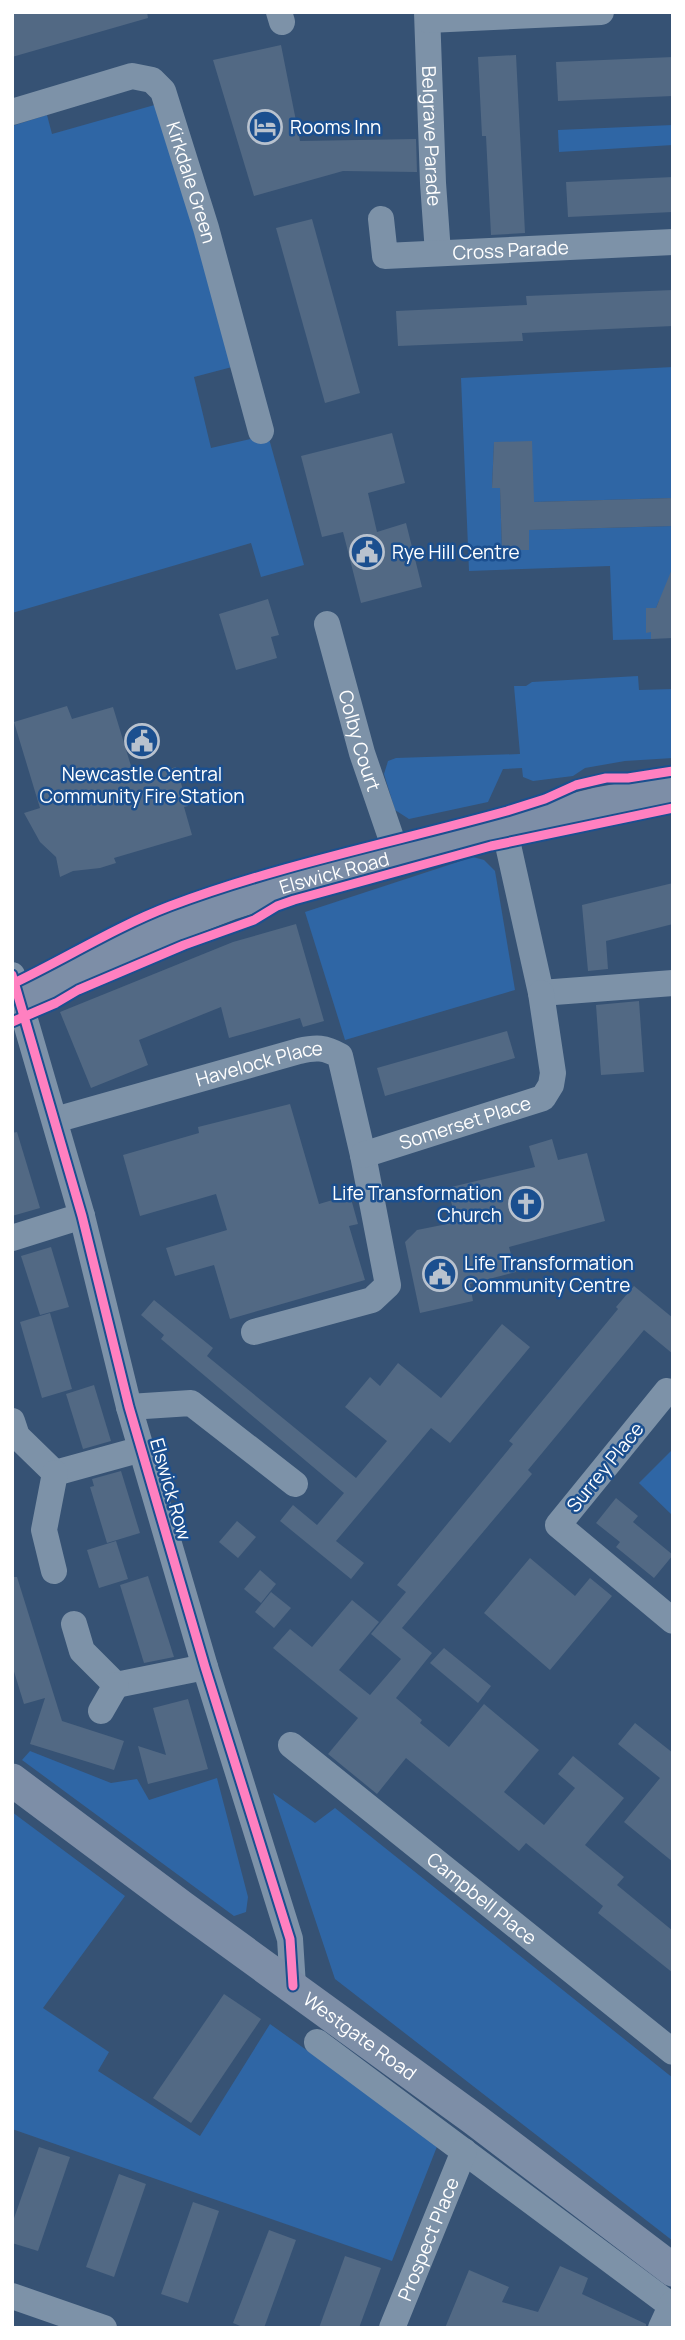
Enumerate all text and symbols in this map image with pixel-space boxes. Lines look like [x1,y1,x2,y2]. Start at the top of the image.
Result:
street label: Belgrave Parade [416,65,448,207]
hotel icon: Rooms Inn [246,108,284,146]
place label: Rooms Inn [290,114,381,140]
street label: Kirkdale Green [160,118,223,246]
street label: Cross Parade [452,234,569,266]
public building icon: Rye Hill Centre [348,533,386,571]
place label: Rye Hill Centre [392,539,520,565]
street label: Colby Court [332,687,387,795]
public building icon: Newcastle Central Community Fire Station [123,722,161,760]
place label: Newcastle Central Community Fire Station [39,761,245,809]
street label: Elswick Road [276,846,392,900]
street label: Havelock Place [192,1035,323,1093]
street label: Somerset Place [396,1090,534,1156]
place label: Life Transformation Church [332,1180,502,1228]
church icon: Life Transformation Church [507,1185,545,1223]
place label: Life Transformation Community Centre [464,1250,634,1298]
public building icon: Life Transformation Community Centre [421,1255,459,1293]
street label: Surrey Place [561,1416,649,1518]
street label: Elswick Row [144,1435,198,1543]
street label: Campbell Place [421,1846,543,1951]
street label: Westgate Road [298,1986,422,2086]
street label: Prospect Place [391,2173,465,2305]

